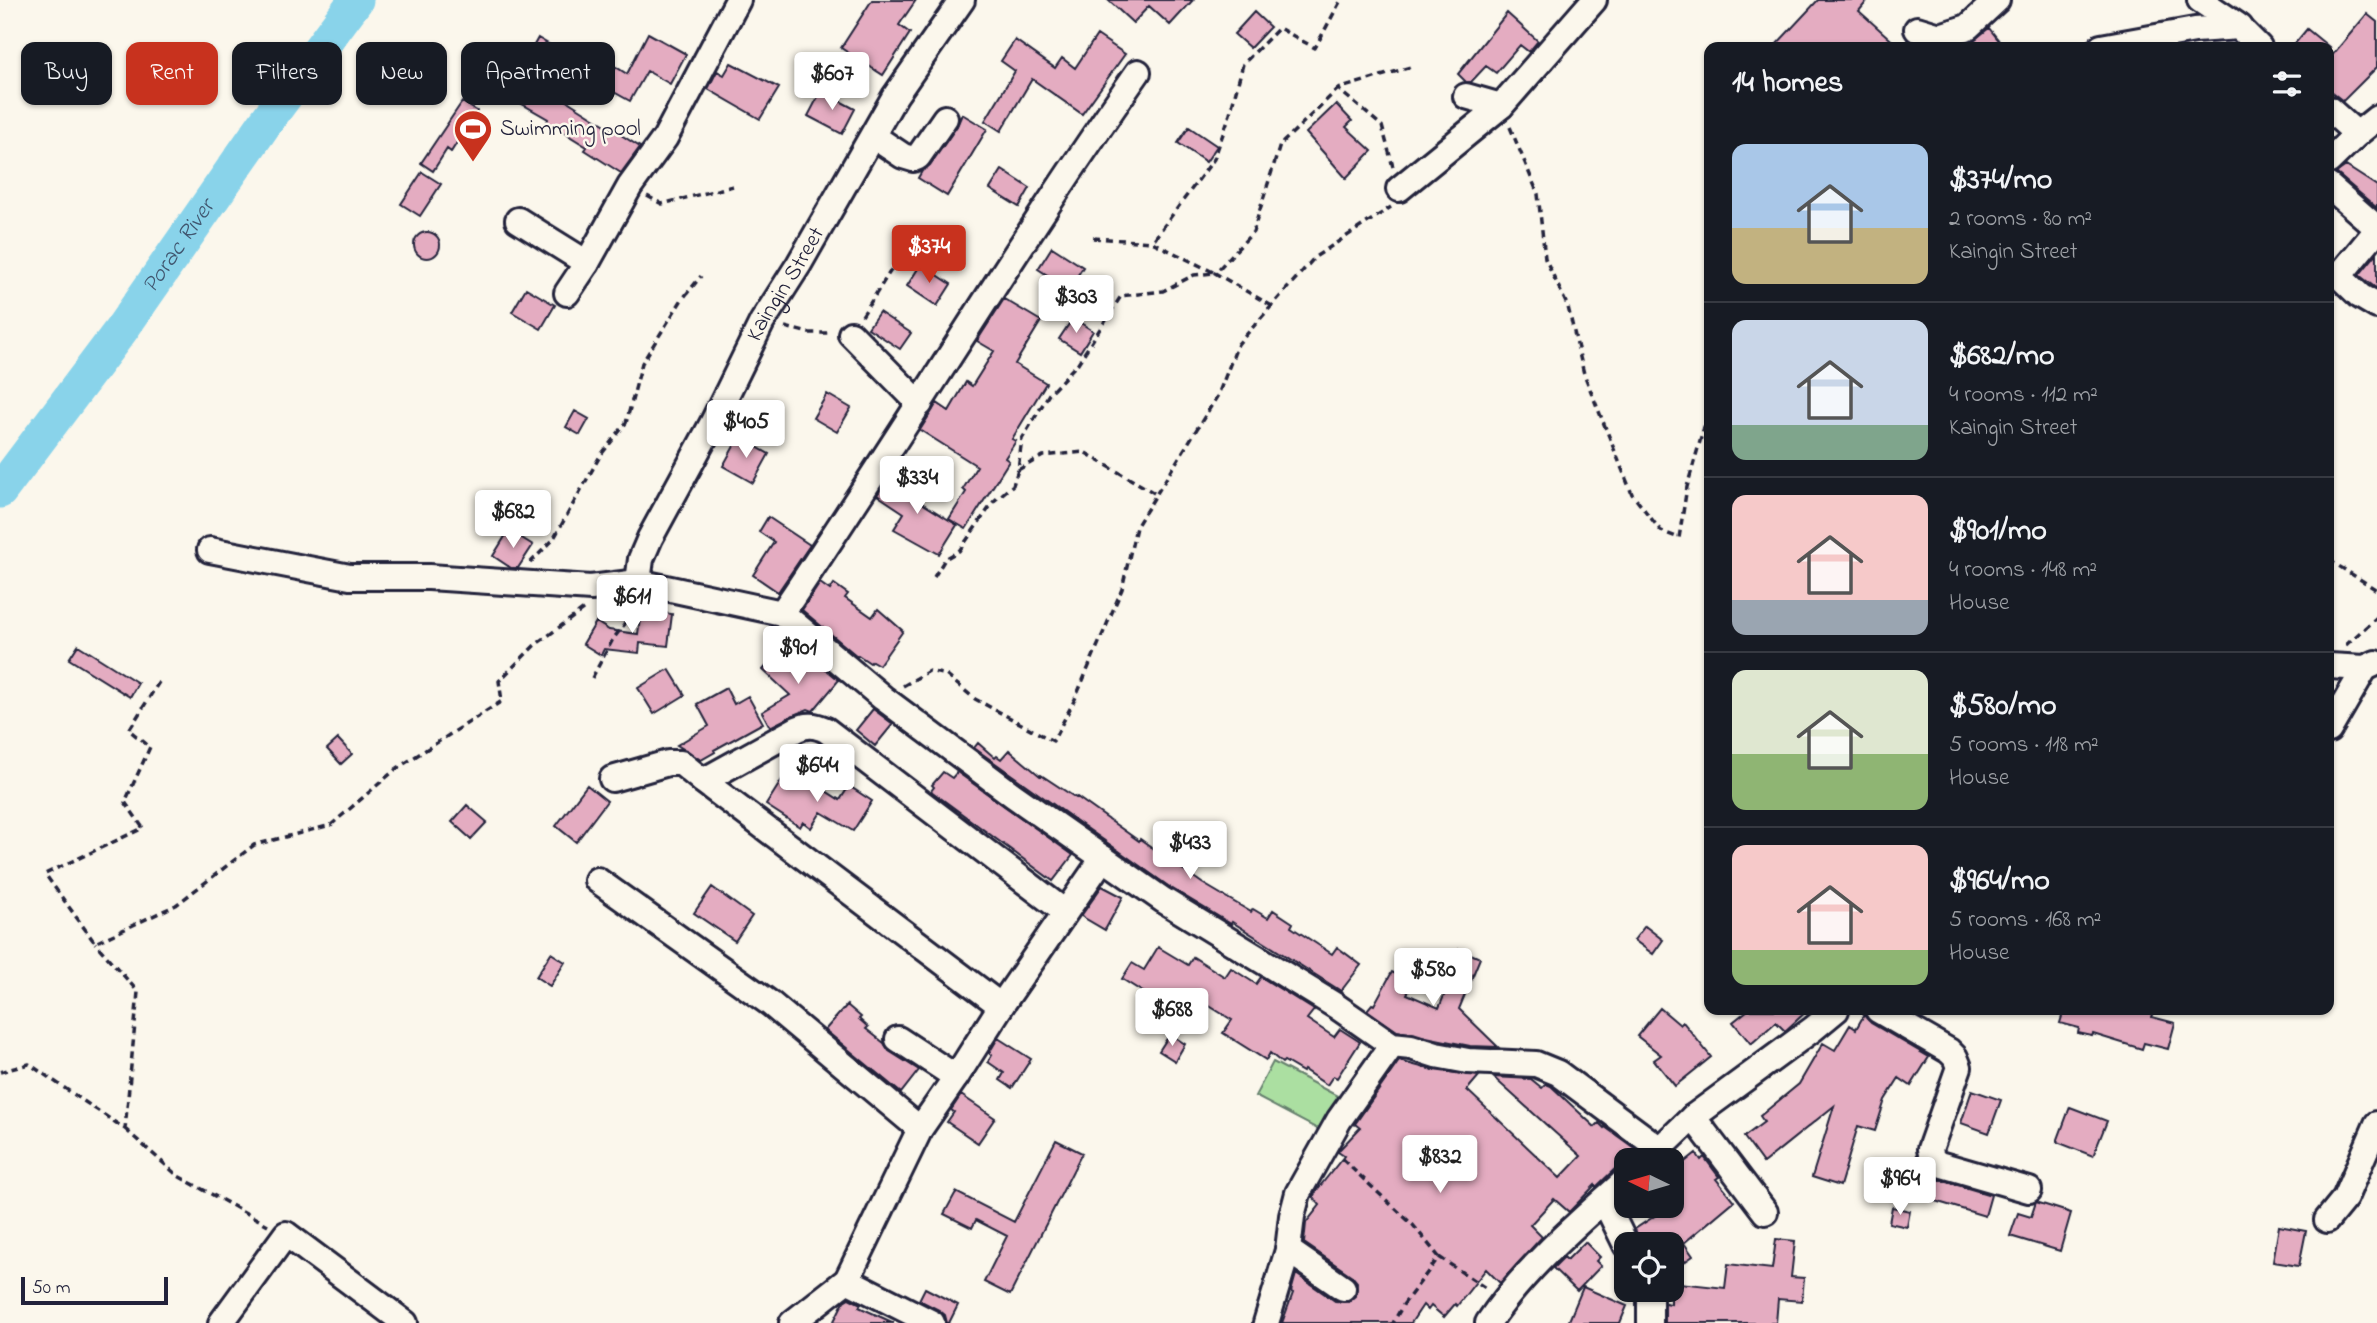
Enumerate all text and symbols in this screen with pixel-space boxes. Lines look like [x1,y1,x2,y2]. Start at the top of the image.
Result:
chip: Buy [21,42,112,105]
chip: Rent [126,42,218,105]
chip: Filters [232,42,342,105]
chip: New [356,42,447,105]
chip: Apartment [461,42,615,105]
pin: $607 [791,52,873,112]
text: $607 [810,58,854,91]
text: 14 homes [1732,62,1843,106]
icon: filters [2268,65,2306,103]
sports icon: Swimming pool [452,108,494,163]
place label: Swimming pool [500,113,641,147]
text: $374/mo [1949,159,2052,203]
icon: home [1788,172,1872,256]
water label: Porac River [134,190,226,301]
text: 2 rooms · 80 m² [1949,203,2092,236]
street label: Kaingin Street [738,221,833,347]
pin: $374 [888,226,970,285]
text: $374 [908,231,950,264]
text: Kaingin Street [1949,236,2078,269]
pin: $303 [1035,276,1117,335]
text: $303 [1055,281,1097,314]
text: $682/mo [1949,335,2055,379]
icon: home [1788,348,1872,432]
text: 4 rooms · 112 m² [1949,379,2098,412]
pin: $405 [705,400,787,460]
text: $405 [723,406,769,439]
text: Kaingin Street [1949,412,2078,445]
pin: $334 [876,456,958,516]
text: $334 [896,462,938,495]
pin: $682 [472,490,554,550]
text: $682 [491,496,535,529]
text: $901/mo [1949,510,2047,554]
icon: home [1788,523,1872,607]
text: 4 rooms · 148 m² [1949,554,2097,587]
pin: $611 [591,576,673,635]
text: $611 [613,581,651,614]
text: House [1949,587,2009,620]
pin: $901 [757,626,839,686]
text: $901 [779,632,817,665]
text: $580/mo [1949,685,2057,729]
icon: home [1788,698,1872,782]
text: 5 rooms · 118 m² [1949,729,2099,762]
pin: $644 [776,744,858,804]
text: $644 [796,750,839,783]
text: House [1949,762,2009,795]
pin: $433 [1149,822,1231,881]
text: $433 [1169,827,1211,860]
text: $964/mo [1949,860,2050,904]
icon: home [1788,873,1872,957]
text: 5 rooms · 168 m² [1949,904,2101,937]
text: House [1949,937,2009,970]
pin: $580 [1392,948,1474,1008]
text: $580 [1410,954,1456,987]
pin: $688 [1131,988,1213,1048]
text: $688 [1151,994,1193,1027]
pin: $832 [1399,1136,1481,1195]
text: $832 [1418,1141,1462,1174]
north arrow [1614,1148,1684,1218]
map controls [1614,1148,1684,1302]
pin: $964 [1859,1158,1941,1217]
text: $964 [1880,1163,1920,1196]
button: locate [1614,1232,1684,1302]
scale bar [21,1274,168,1306]
text: 50 m [32,1275,71,1302]

